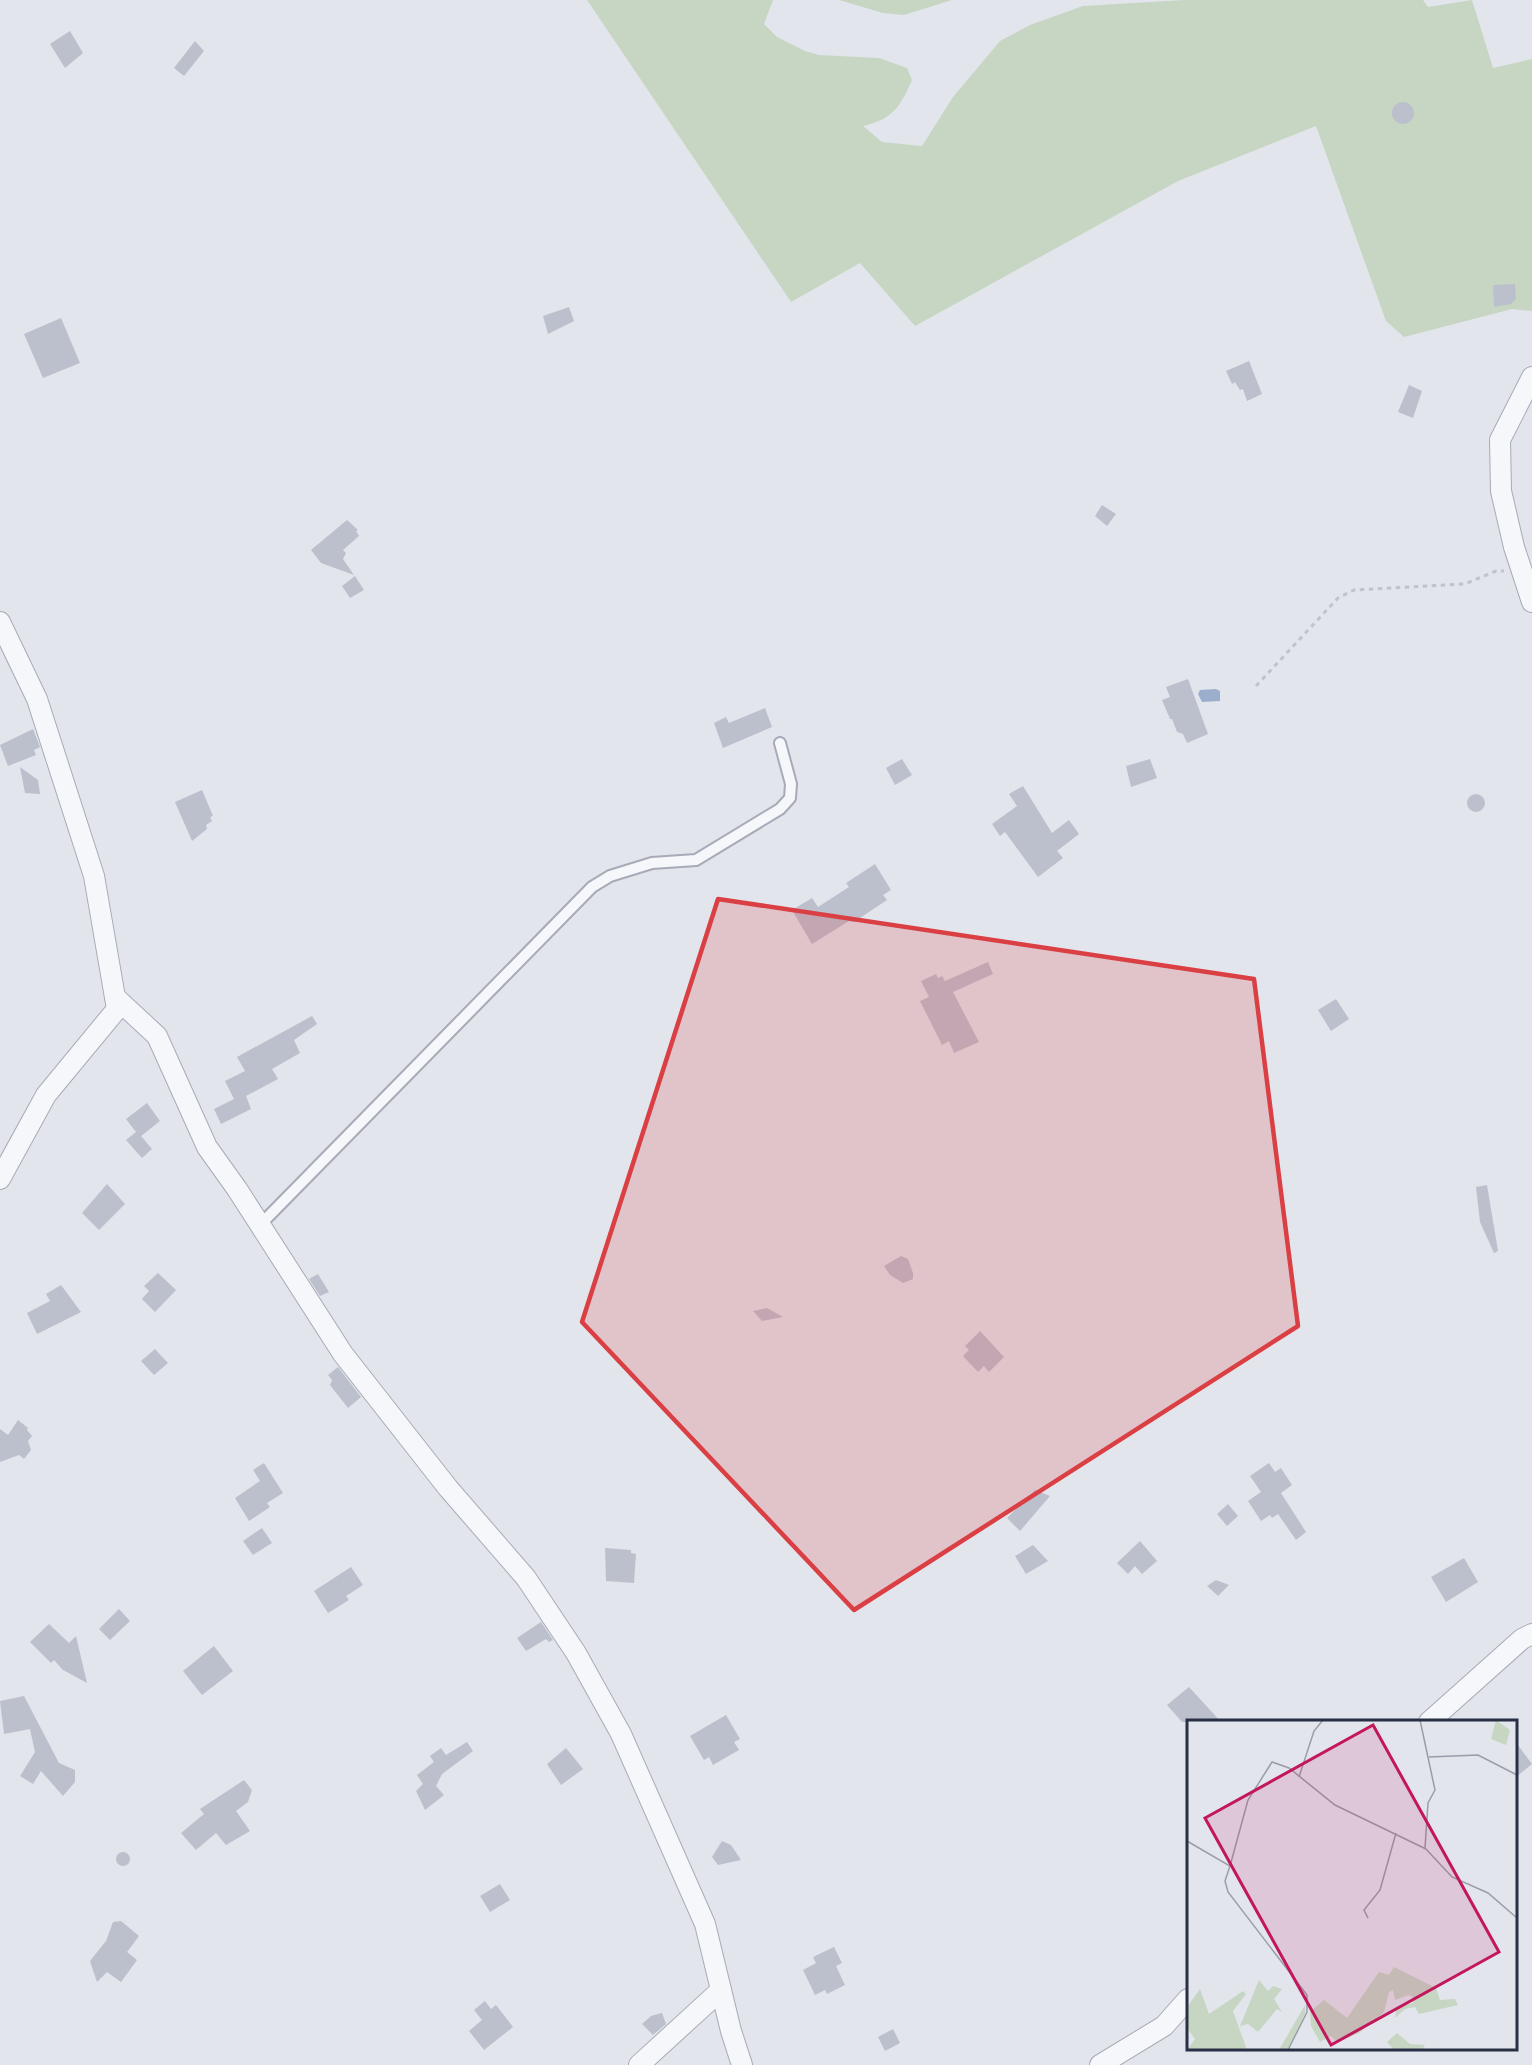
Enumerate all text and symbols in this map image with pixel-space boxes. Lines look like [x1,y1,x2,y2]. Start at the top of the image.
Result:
inset map [1187,1720,1517,2050]

